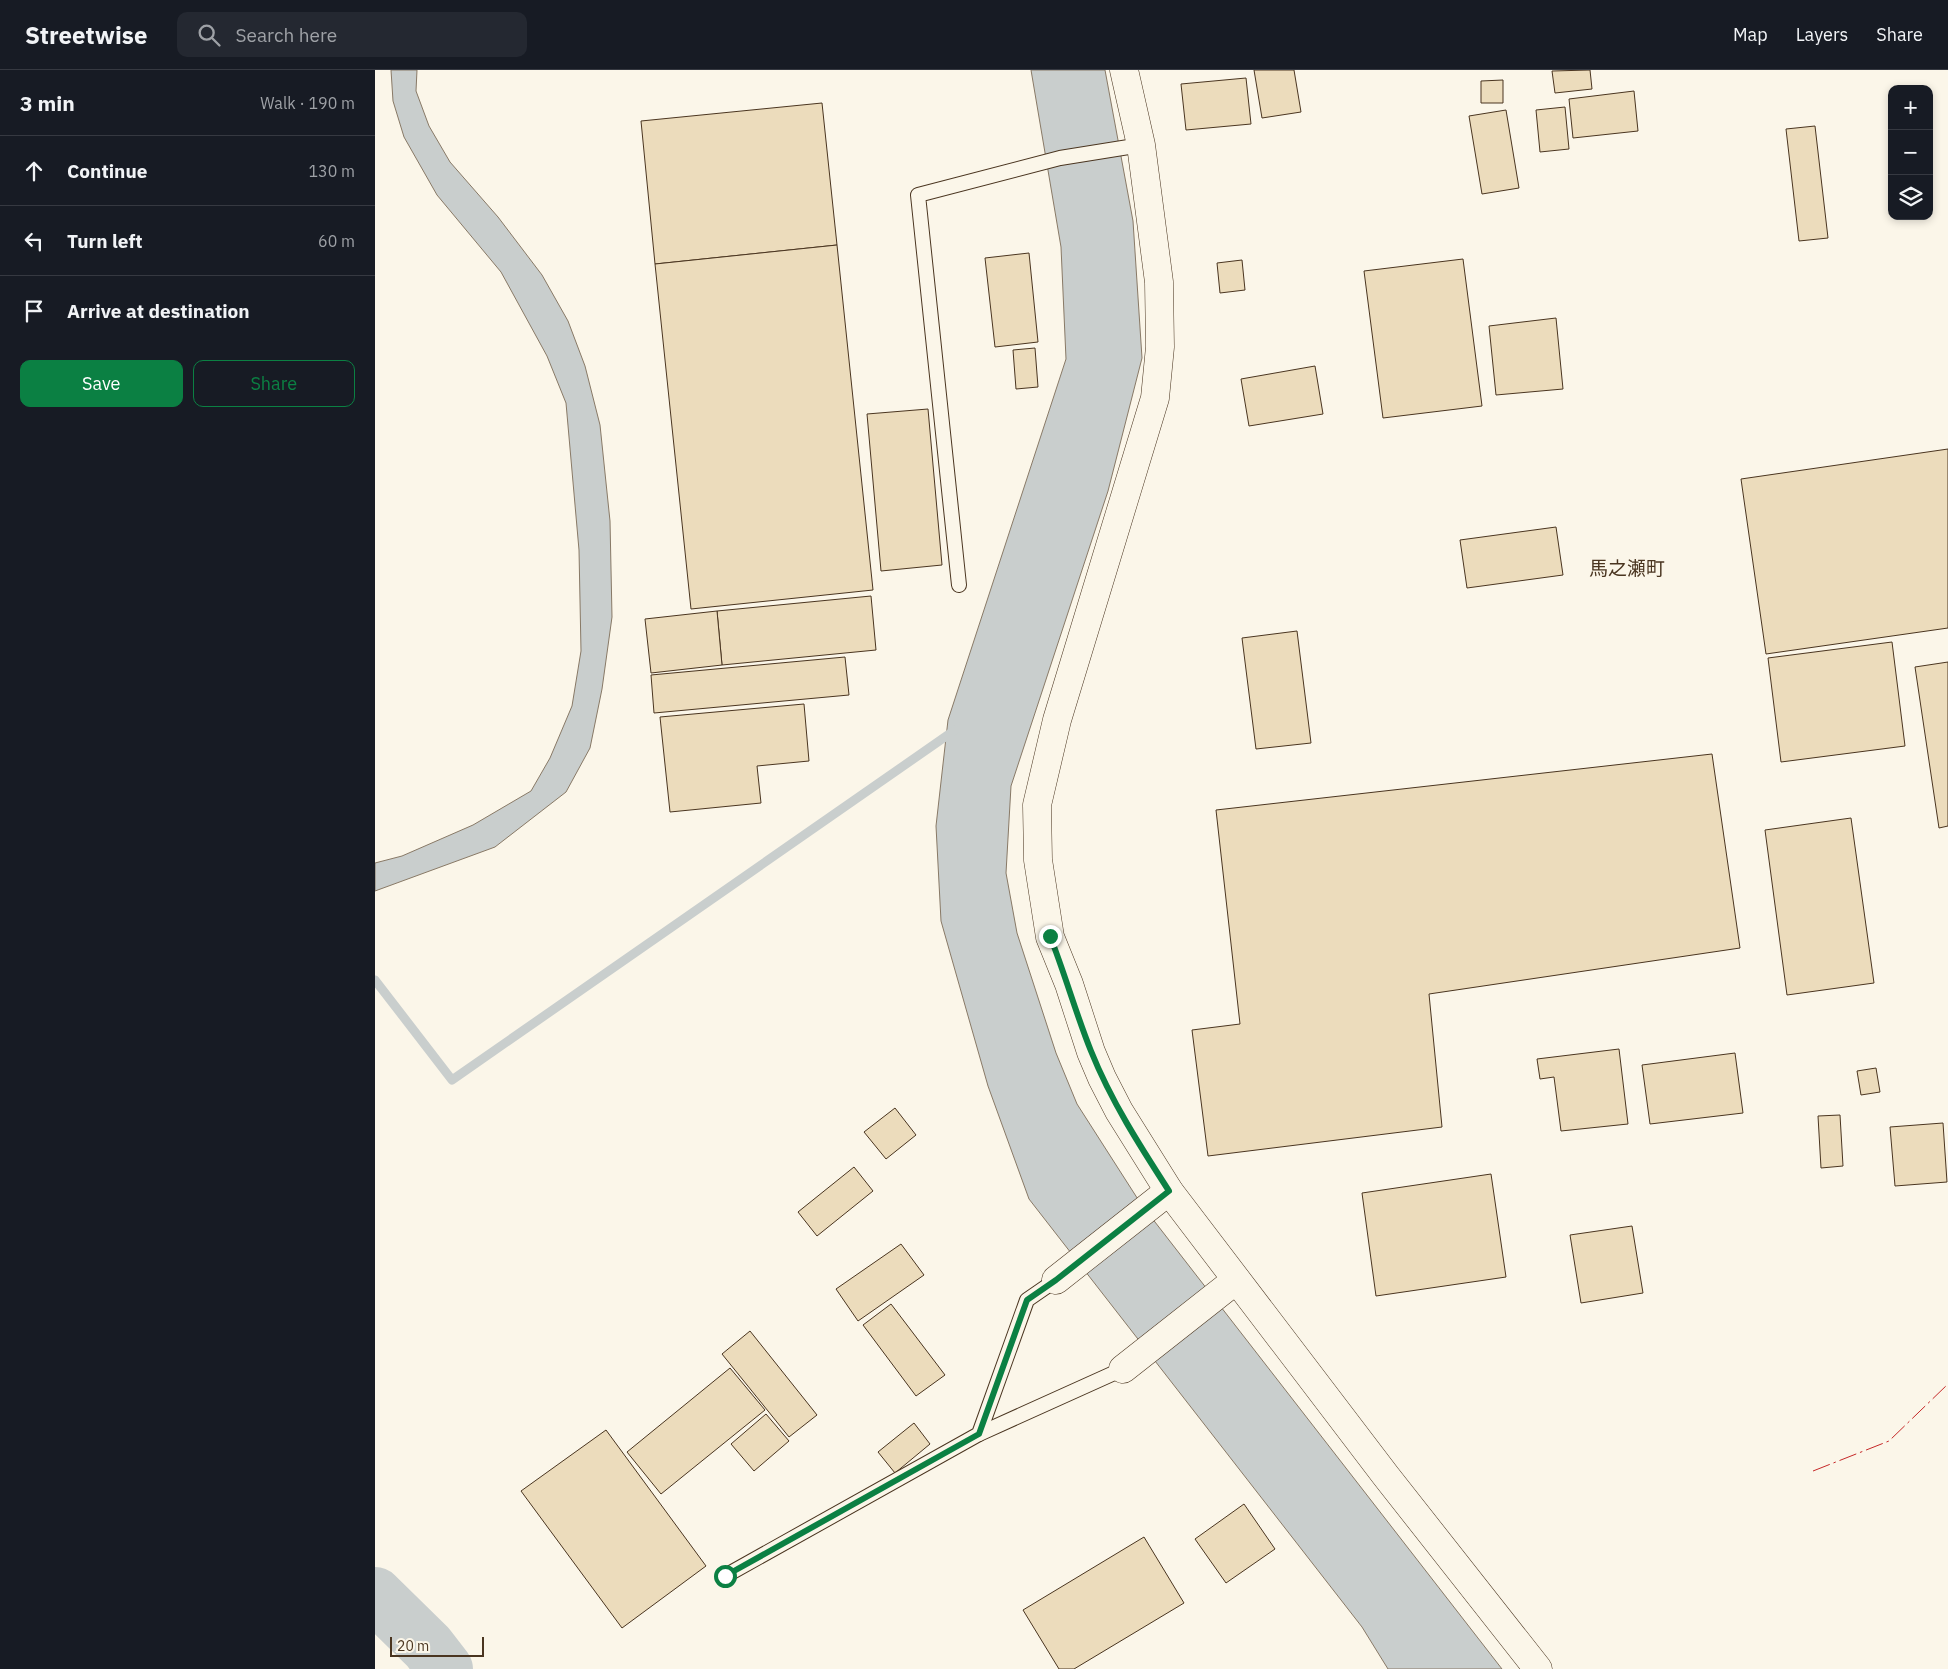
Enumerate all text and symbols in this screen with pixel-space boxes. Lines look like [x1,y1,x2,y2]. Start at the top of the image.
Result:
search box [177,12,527,57]
text: Streetwise [25,19,147,51]
icon: search [195,21,223,49]
text: Search here [235,23,337,47]
text: Map [1733,23,1768,46]
text: Layers [1796,23,1848,46]
text: Share [1876,23,1923,46]
map controls [1888,85,1933,220]
button: + [1888,85,1933,130]
text: 3 min [20,89,75,117]
text: Walk · 190 m [260,93,355,113]
button: − [1888,130,1933,175]
icon: ahead [20,157,48,185]
text: Continue [67,159,147,183]
text: 130 m [308,161,355,181]
button: layers [1888,175,1933,220]
icon: left [20,227,48,255]
text: Turn left [67,229,143,253]
text: 60 m [318,231,355,251]
icon: arrive [20,297,48,325]
text: Arrive at destination [67,299,250,323]
button: Save [20,360,183,407]
button: Share [193,360,355,407]
district label: 馬之瀬町 [1589,556,1665,580]
route end [1039,925,1062,948]
route start [714,1565,737,1588]
scale bar [390,1634,484,1657]
text: 20 m [397,1637,429,1655]

